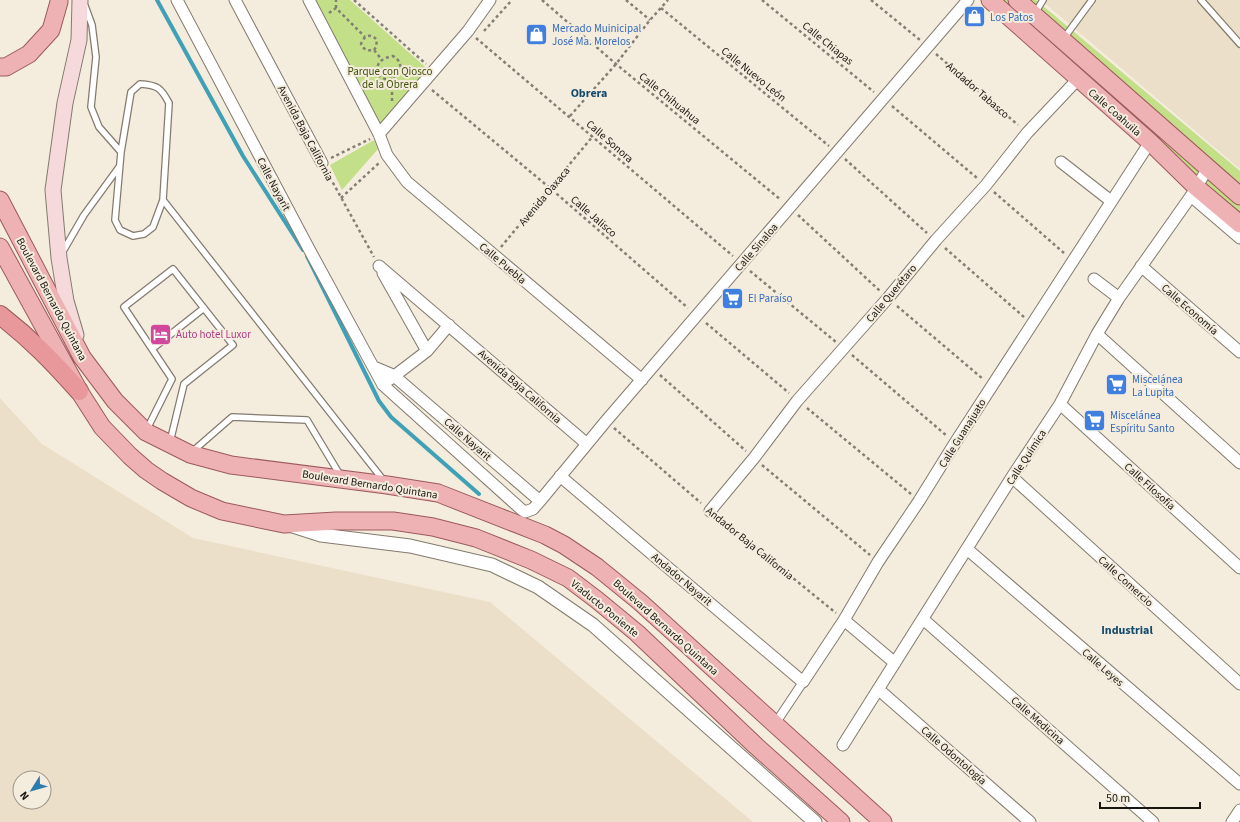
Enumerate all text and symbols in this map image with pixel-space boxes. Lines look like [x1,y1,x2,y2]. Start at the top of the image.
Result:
shop icon: Los Patos [961,4,987,30]
place label: Los Patos [990,10,1034,25]
street label: Calle Chiapas [799,18,857,69]
shop icon: Mercado Muinicipal José Ma. Morelos [523,21,549,47]
place label: Mercado Muinicipal José Ma. Morelos [552,21,642,49]
street label: Calle Nuevo León [718,44,789,105]
street label: Andador Tabasco [943,59,1013,122]
park label: Parque con Qiosco de la Obrera [347,64,433,92]
street label: Calle Chihuahua [636,69,704,128]
street label: Avenida Baja California [274,83,337,184]
district label: Obrera [571,85,607,102]
street label: Calle Coahuila [1085,85,1144,140]
street label: Calle Sonora [583,117,636,166]
street label: Calle Nayarit [253,155,294,214]
street label: Avenida Oaxaca [515,164,573,229]
street label: Calle Jalisco [567,192,620,241]
street label: Calle Sinaloa [731,220,782,275]
street label: Boulevard Bernardo Quintana [13,235,90,363]
street label: Calle Puebla [476,239,529,288]
street label: Calle Querétaro [863,261,920,326]
street label: Calle Economía [1158,280,1221,338]
supermarket icon: El Paraíso [719,285,745,311]
place label: El Paraíso [748,291,793,306]
hotel icon: Auto hotel Luxor [147,321,173,347]
place label: Auto hotel Luxor [176,327,251,342]
street label: Avenida Baja California [475,346,565,427]
supermarket icon: Miscelánea La Lupita [1103,372,1129,398]
place label: Miscelánea La Lupita [1132,372,1183,400]
street label: Calle Guanajuato [935,396,990,471]
supermarket icon: Miscelánea Espíritu Santo [1081,408,1107,434]
place label: Miscelánea Espíritu Santo [1110,408,1175,436]
street label: Calle Nayarit [441,415,495,464]
street label: Calle Química [1003,427,1050,488]
street label: Calle Filosofía [1121,459,1178,513]
street label: Boulevard Bernardo Quintana [301,466,439,503]
street label: Andador Baja California [703,503,797,583]
street label: Andador Nayarit [648,550,715,609]
street label: Calle Comercio [1095,553,1156,610]
street label: Viaducto Poniente [567,576,642,641]
street label: Boulevard Bernardo Quintana [610,576,722,679]
district label: Industrial [1101,622,1153,639]
street label: Calle Leyes [1079,645,1127,690]
street label: Calle Medicina [1008,693,1068,748]
street label: Calle Odontología [918,723,990,788]
north arrow [12,770,52,810]
scale bar [1100,784,1200,810]
text: N [16,788,33,803]
text: 50 m [1106,790,1130,807]

